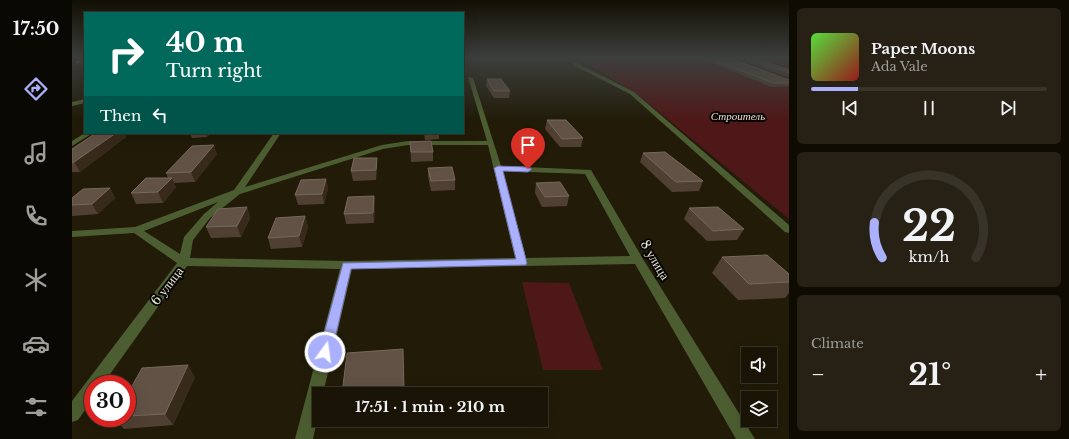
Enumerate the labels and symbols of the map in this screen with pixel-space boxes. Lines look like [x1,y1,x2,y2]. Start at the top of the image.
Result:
park label: Строитель [711,109,765,123]
pin [511,128,545,169]
street label: 8 улица [636,237,674,283]
street label: 6 улица [147,263,187,309]
position arrow [304,331,346,373]
speed limit sign: 30 [84,375,136,427]

